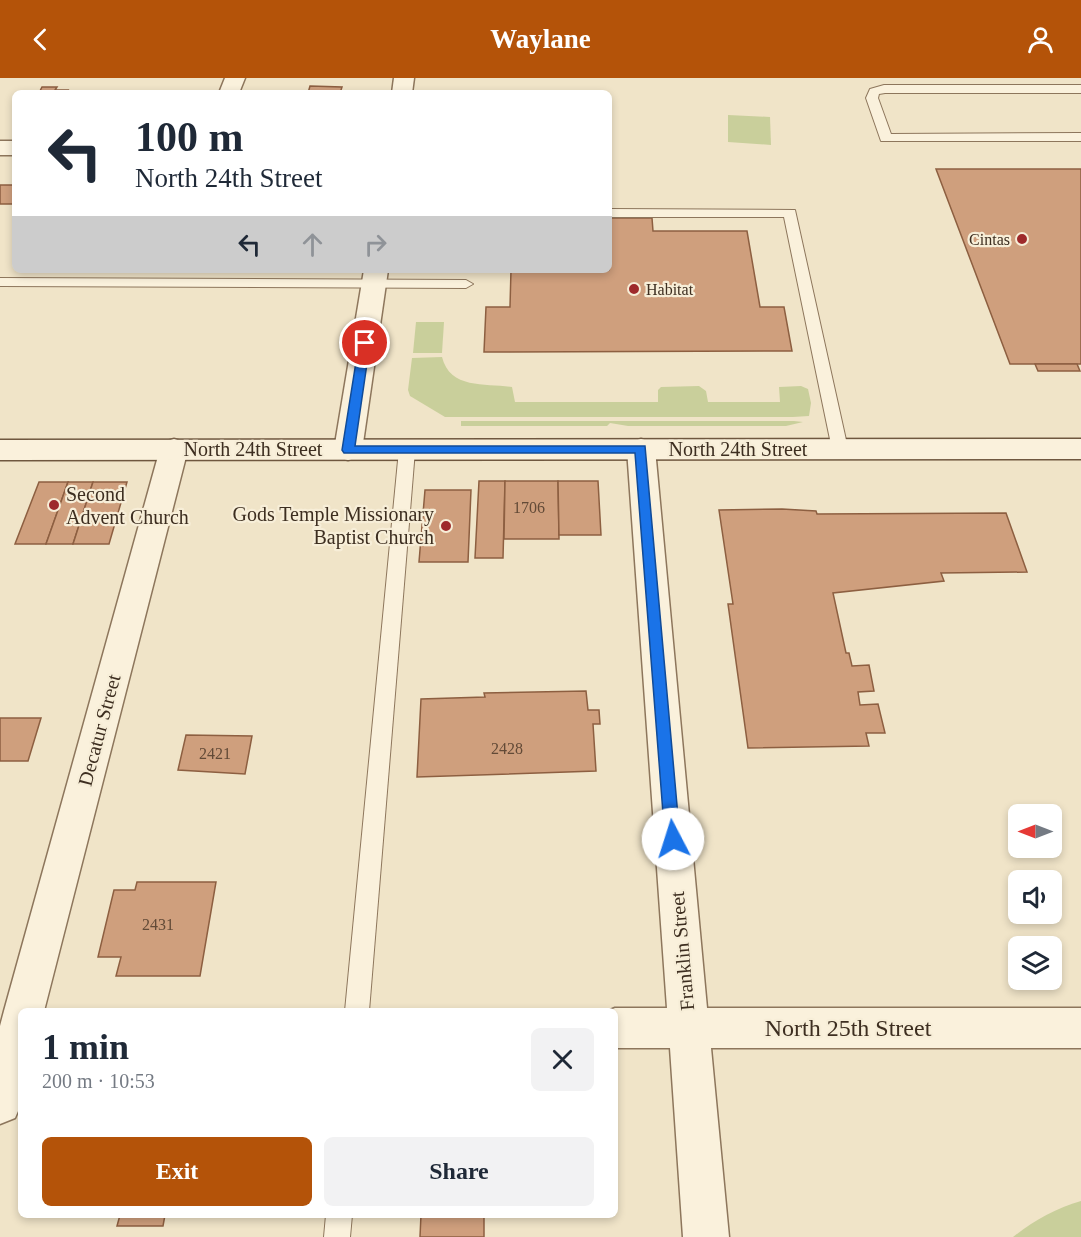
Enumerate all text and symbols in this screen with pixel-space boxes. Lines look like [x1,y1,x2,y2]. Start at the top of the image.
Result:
icon: back [24,23,57,56]
icon: person [1024,23,1057,56]
text: Waylane [490,24,591,54]
icon: left [36,114,114,192]
text: 100 m [135,114,244,160]
text: North 24th Street [135,163,322,193]
icon: left [233,228,266,261]
icon: ahead [296,228,329,261]
icon: right [359,228,392,261]
place label: Cintas [969,231,1010,248]
marker: Cintas [1015,232,1029,246]
place label: Habitat [646,281,694,298]
marker: Habitat [627,282,641,296]
pin [339,317,390,368]
icon: arrive [348,326,381,359]
street label: North 24th Street [184,438,323,460]
street label: North 24th Street [669,438,808,460]
place label: Second Advent Church [66,483,189,528]
marker: Second Advent Church [47,498,61,512]
house number: 1706 [513,499,545,516]
place label: Gods Temple Missionary Baptist Church [232,503,434,549]
marker: Gods Temple Missionary Baptist Church [439,519,453,533]
street label: Decatur Street [73,671,125,788]
house number: 2428 [491,740,523,757]
house number: 2421 [199,745,231,762]
north arrow [1008,804,1062,858]
map controls [1008,804,1062,990]
position arrow [641,807,705,871]
button: sound [1008,870,1062,924]
street label: Franklin Street [666,890,698,1011]
house number: 2431 [142,916,174,933]
button: layers [1008,936,1062,990]
street label: North 25th Street [765,1015,932,1041]
text: 1 min [42,1027,129,1067]
button: close [531,1028,594,1091]
text: 200 m · 10:53 [42,1070,155,1092]
button: Exit [42,1137,312,1206]
button: Share [324,1137,594,1206]

